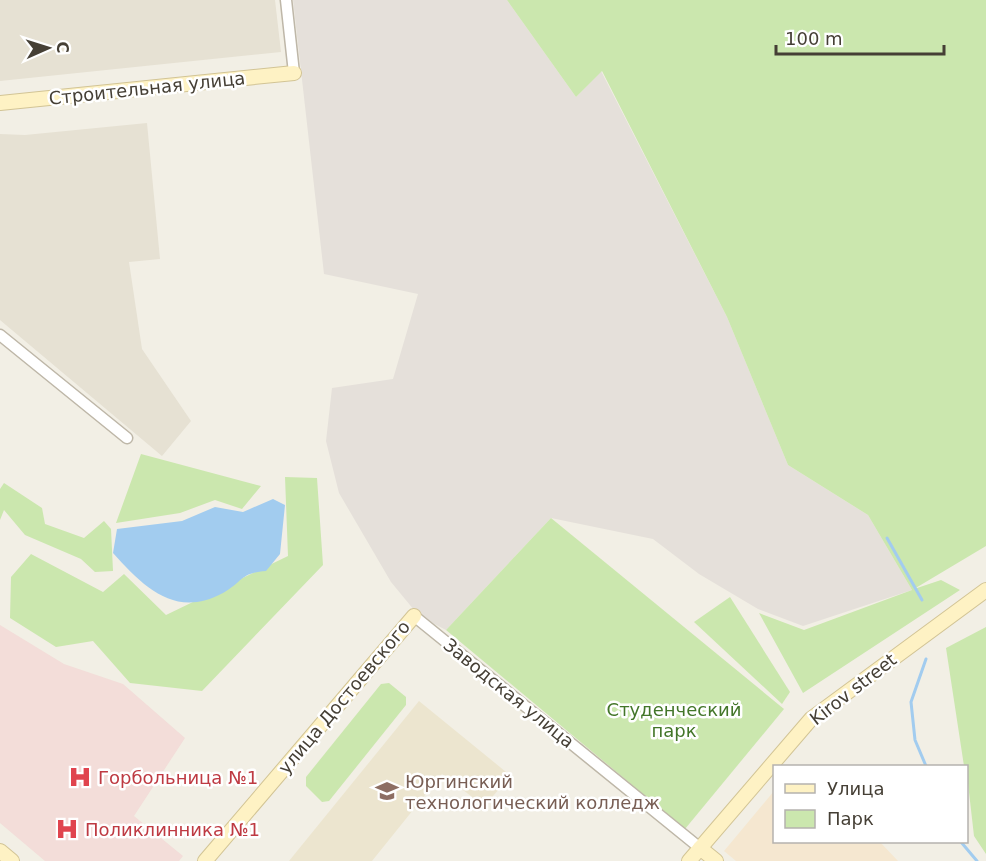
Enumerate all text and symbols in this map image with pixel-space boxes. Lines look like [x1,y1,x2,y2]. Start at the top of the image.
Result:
north arrow [18,18,78,78]
scale bar [776,18,944,56]
text: 100 m [785,28,843,49]
text: С [53,41,72,54]
street label: Строительная улица [48,67,246,109]
street label: улица Достоевского [274,616,414,778]
street label: Заводская улица [439,634,579,752]
street label: Kirov street [806,649,900,729]
park label: Студенческий парк [607,699,741,741]
hospital icon: Горбольница №1 [67,764,93,790]
legend [773,765,968,843]
place label: Горбольница №1 [98,767,258,788]
place label: Юргинский технологический колледж [405,771,660,813]
school or university icon: Юргинский технологический колледж [374,778,400,804]
text: Улица [827,778,884,799]
text: Парк [827,808,874,829]
hospital icon: Поликлинника №1 [54,816,80,842]
place label: Поликлинника №1 [85,819,260,840]

